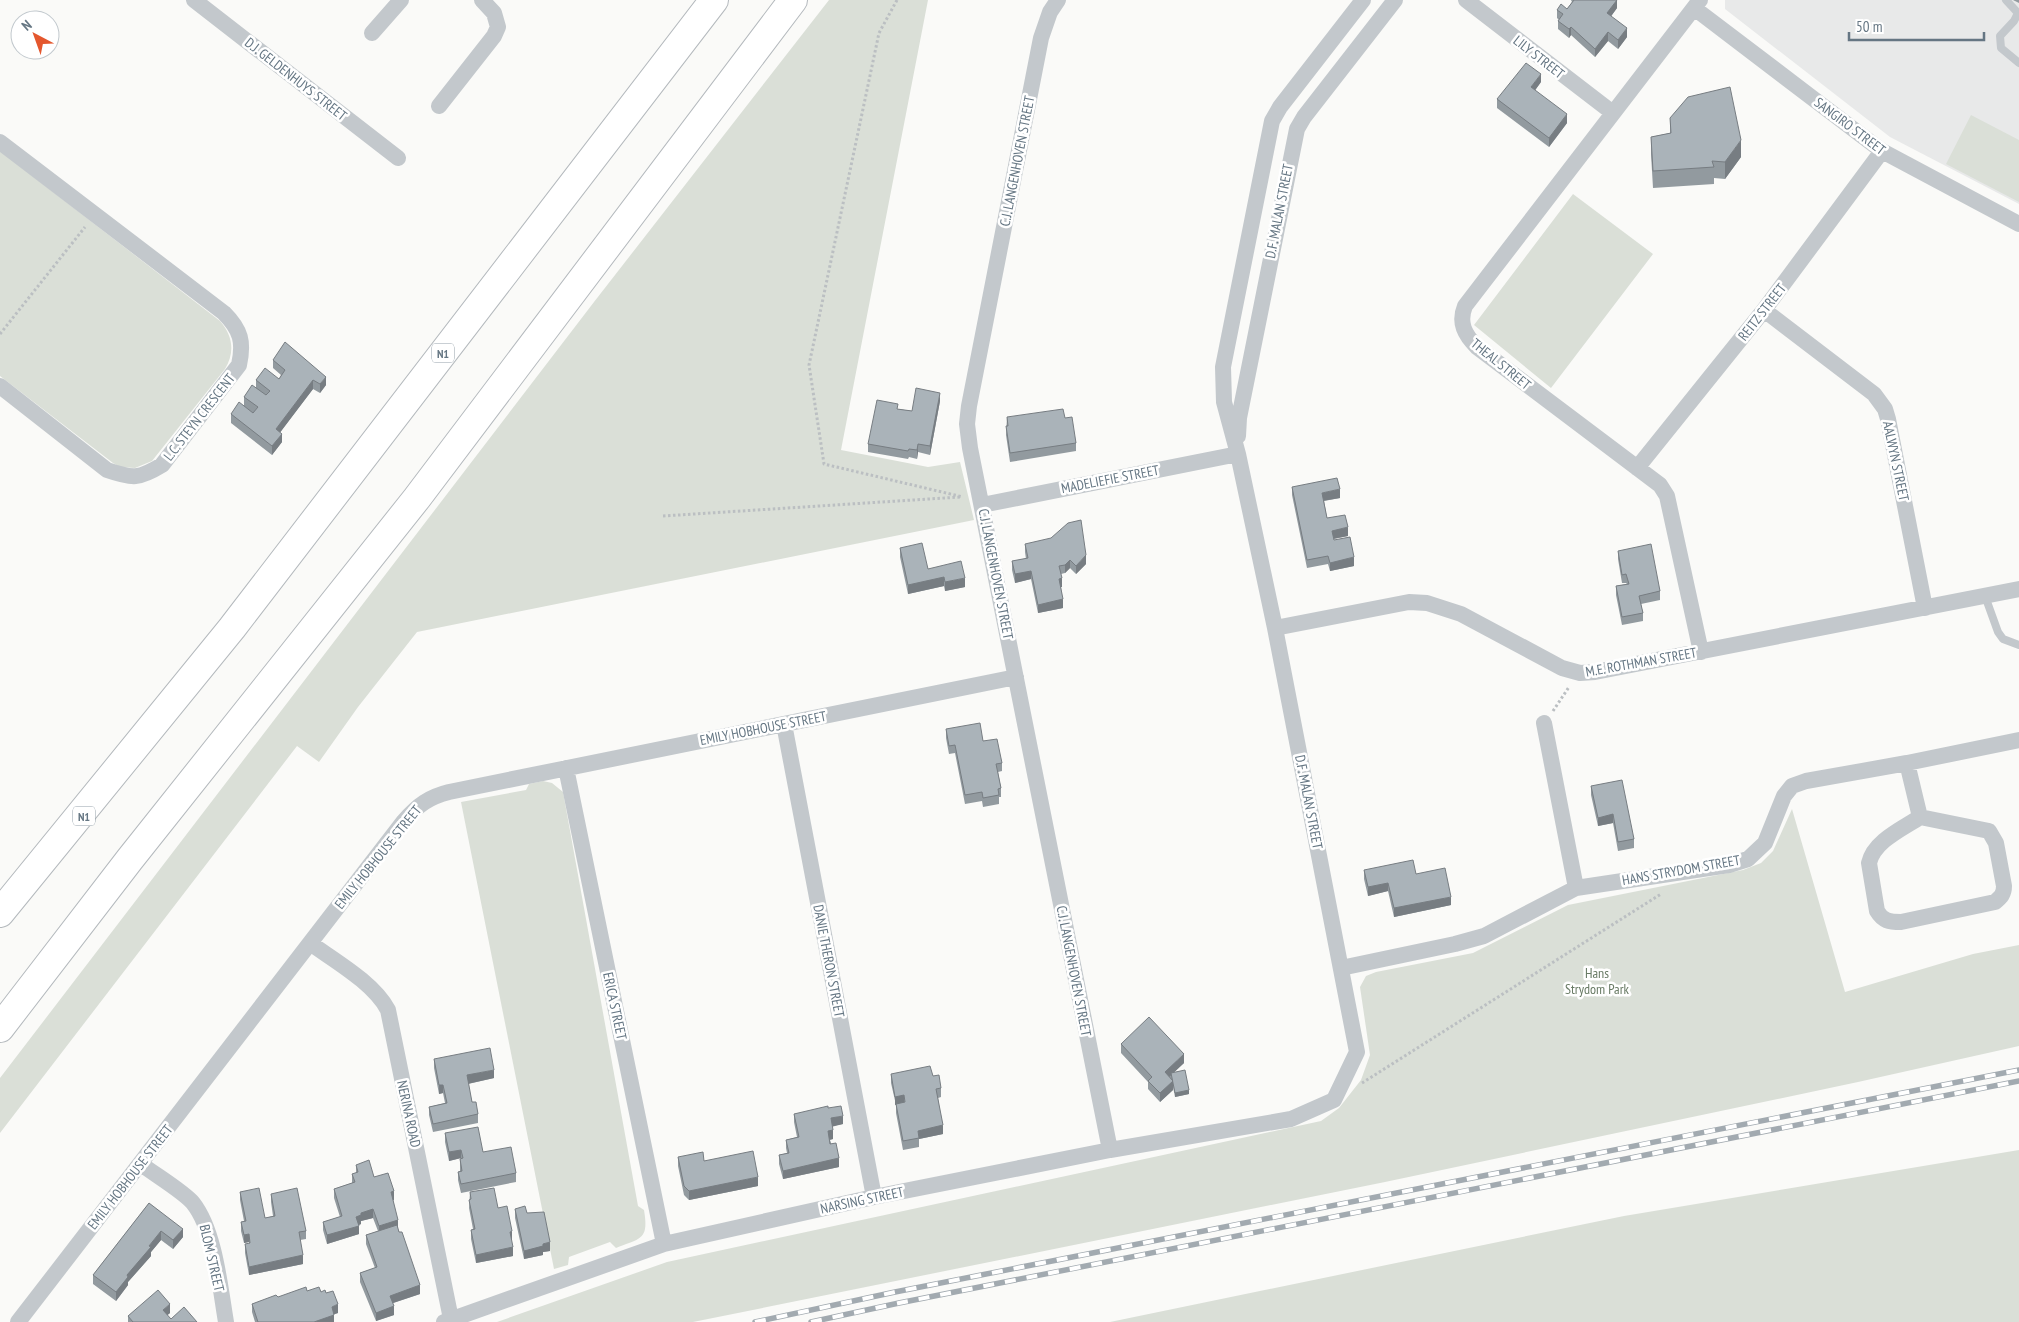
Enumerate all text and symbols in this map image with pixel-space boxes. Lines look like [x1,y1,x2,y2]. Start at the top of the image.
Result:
north arrow [10,10,60,60]
scale bar [1849,10,1984,42]
text: N [18,16,35,34]
text: 50 m [1856,17,1882,36]
street label: LILY STREET [1510,31,1569,83]
street label: D.J. GELDENHUYS STREET [241,34,351,125]
street label: C.J. LANGENHOVEN STREET [996,93,1039,228]
street label: SANGIRO STREET [1811,93,1890,159]
street label: D.F. MALAN STREET [1261,162,1297,260]
street label: REITZ STREET [1734,279,1790,344]
street label: THEAL STREET [1467,334,1535,394]
road number: N1 [432,343,454,362]
street label: L.C. STEYN CRESCENT [159,369,239,464]
street label: AALWYN STREET [1879,419,1913,503]
street label: MADELIEFIE STREET [1060,461,1161,497]
street label: C.J. LANGENHOVEN STREET [975,507,1018,642]
street label: M.E. ROTHMAN STREET [1584,643,1699,681]
street label: EMILY HOBHOUSE STREET [698,707,828,749]
street label: D.F. MALAN STREET [1291,753,1327,851]
street label: EMILY HOBHOUSE STREET [331,801,426,913]
road number: N1 [73,806,95,826]
street label: HANS STRYDOM STREET [1621,851,1742,889]
street label: DANIE THERON STREET [809,903,849,1020]
street label: C.J. LANGENHOVEN STREET [1053,904,1096,1039]
park label: Hans Strydom Park [1565,964,1630,998]
street label: ERICA STREET [599,971,631,1042]
street label: NERINA ROAD [393,1079,425,1149]
street label: EMILY HOBHOUSE STREET [83,1120,177,1233]
street label: NARSING STREET [819,1182,906,1218]
street label: BLOM STREET [196,1223,229,1294]

